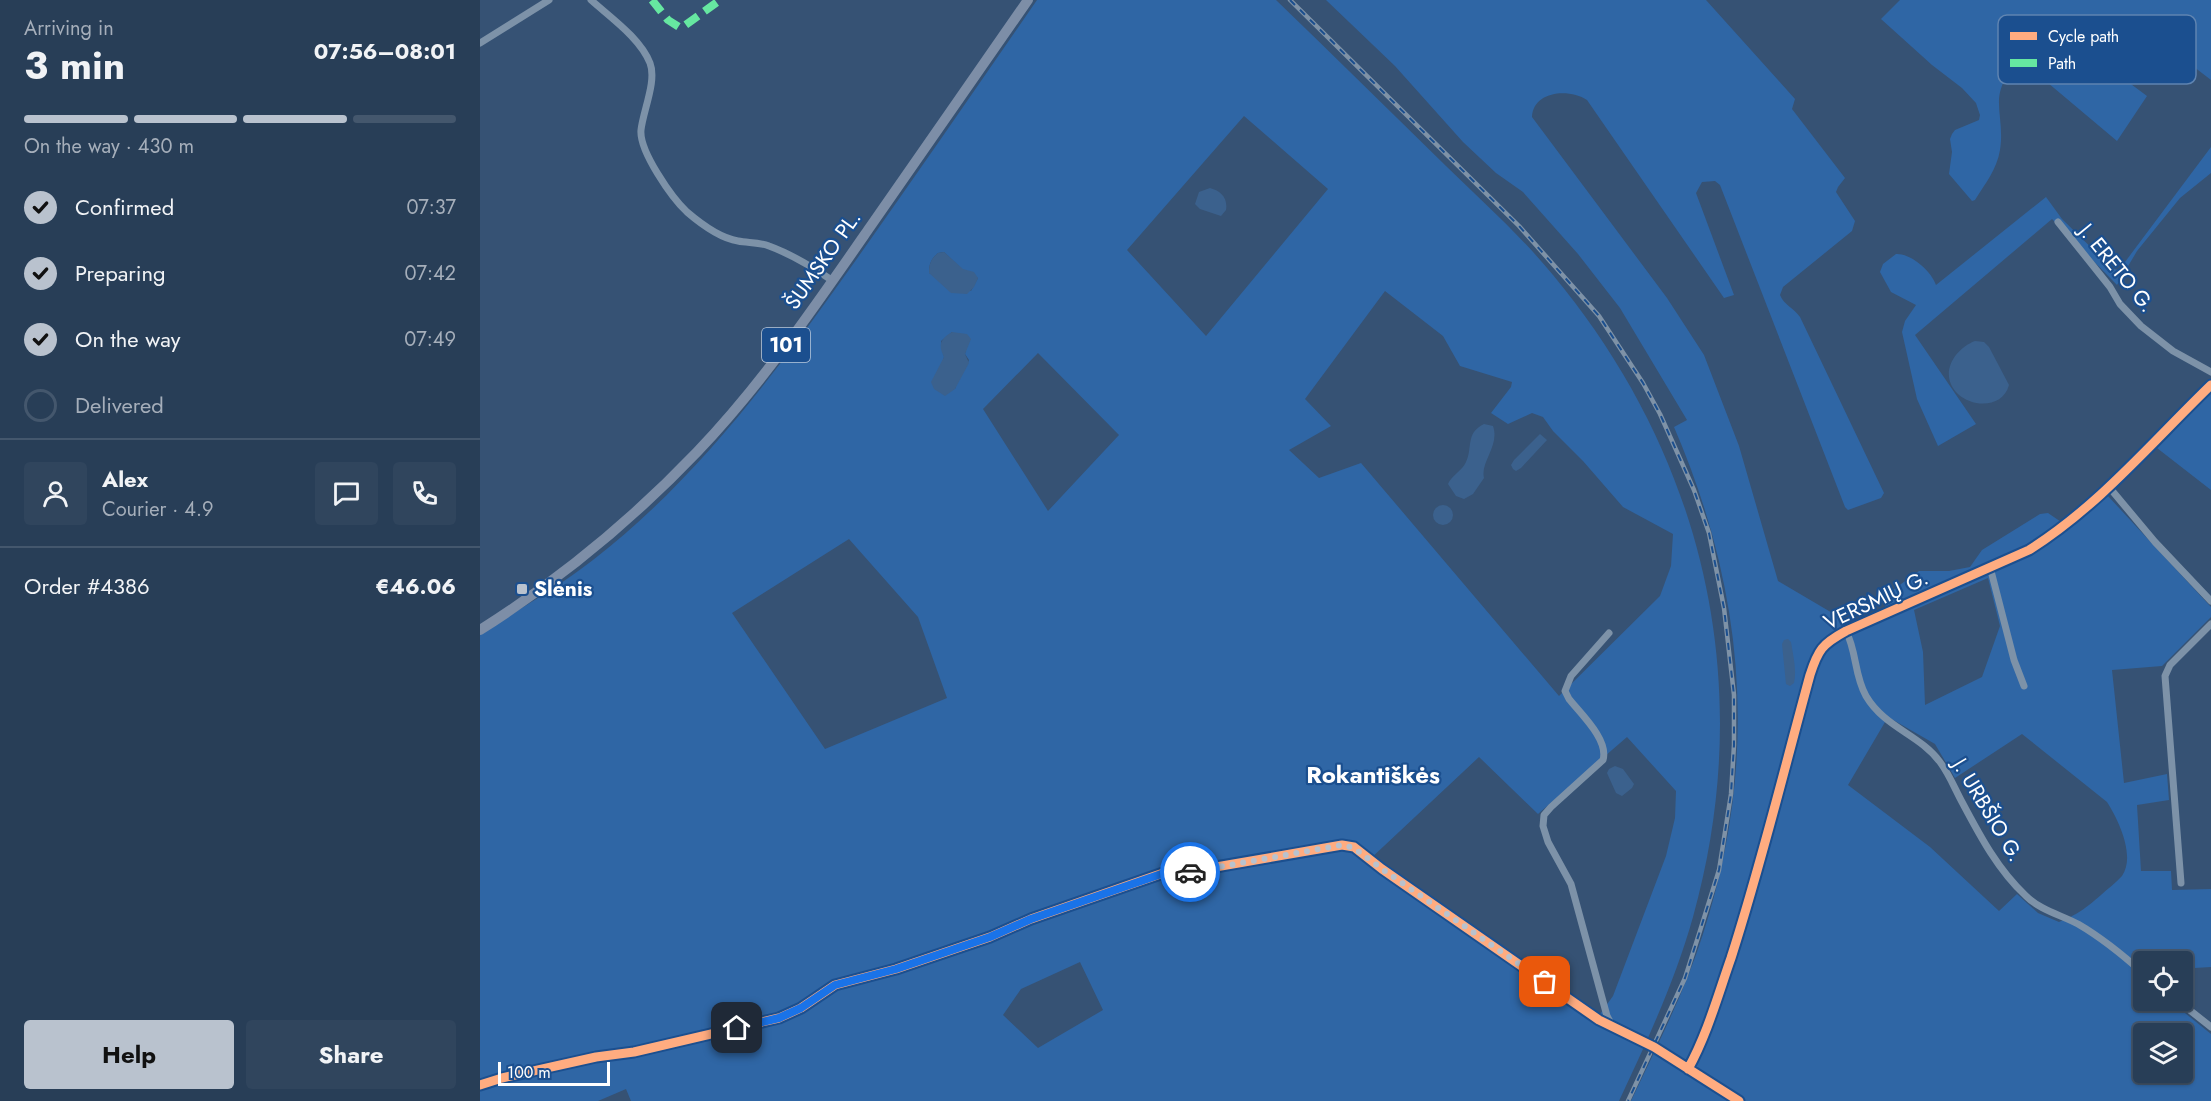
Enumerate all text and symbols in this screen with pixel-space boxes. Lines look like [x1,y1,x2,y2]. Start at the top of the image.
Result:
text: Arriving in [24,14,114,43]
legend [1998,15,2196,84]
text: Cycle path [2048,25,2119,48]
text: 07:56–08:01 [314,35,456,67]
text: 3 min [24,37,125,94]
text: Path [2048,52,2076,75]
text: On the way · 430 m [24,132,194,161]
icon: check [24,191,57,224]
text: Confirmed [75,191,174,223]
text: 07:37 [406,193,456,222]
street label: ŠUMSKO PL. [778,204,868,316]
street label: J. ERETO G. [2070,215,2162,319]
icon: check [24,257,57,290]
text: Preparing [75,257,166,289]
text: 07:42 [404,259,456,288]
icon: check [24,323,57,356]
text: On the way [75,323,180,355]
text: 07:49 [404,325,456,354]
road number: 101 [762,328,810,362]
text: Delivered [75,389,164,421]
button: person [24,462,87,525]
button: chat [315,462,378,525]
button: phone [393,462,456,525]
text: Alex [102,463,148,495]
text: Courier · 4.9 [102,495,214,524]
street label: VERSMIŲ G. [1819,563,1933,637]
text: Order #4386 [24,570,150,602]
text: €46.06 [375,570,456,602]
place label: Slėnis [534,574,593,604]
marker: Slėnis [515,582,529,596]
street label: J. URBŠIO G. [1944,750,2031,867]
district label: Rokantiškės [1306,757,1440,792]
courier [1160,842,1220,902]
icon: car [1174,856,1207,889]
map controls [2133,951,2193,1083]
button: locate [2133,951,2193,1011]
pin [1519,956,1570,1007]
icon: bag [1528,965,1561,998]
pin [711,1002,762,1053]
icon: home [720,1011,753,1044]
button: Help [24,1020,234,1089]
button: Share [246,1020,456,1089]
button: layers [2133,1023,2193,1083]
scale bar [498,1059,610,1086]
text: 100 m [507,1061,551,1084]

